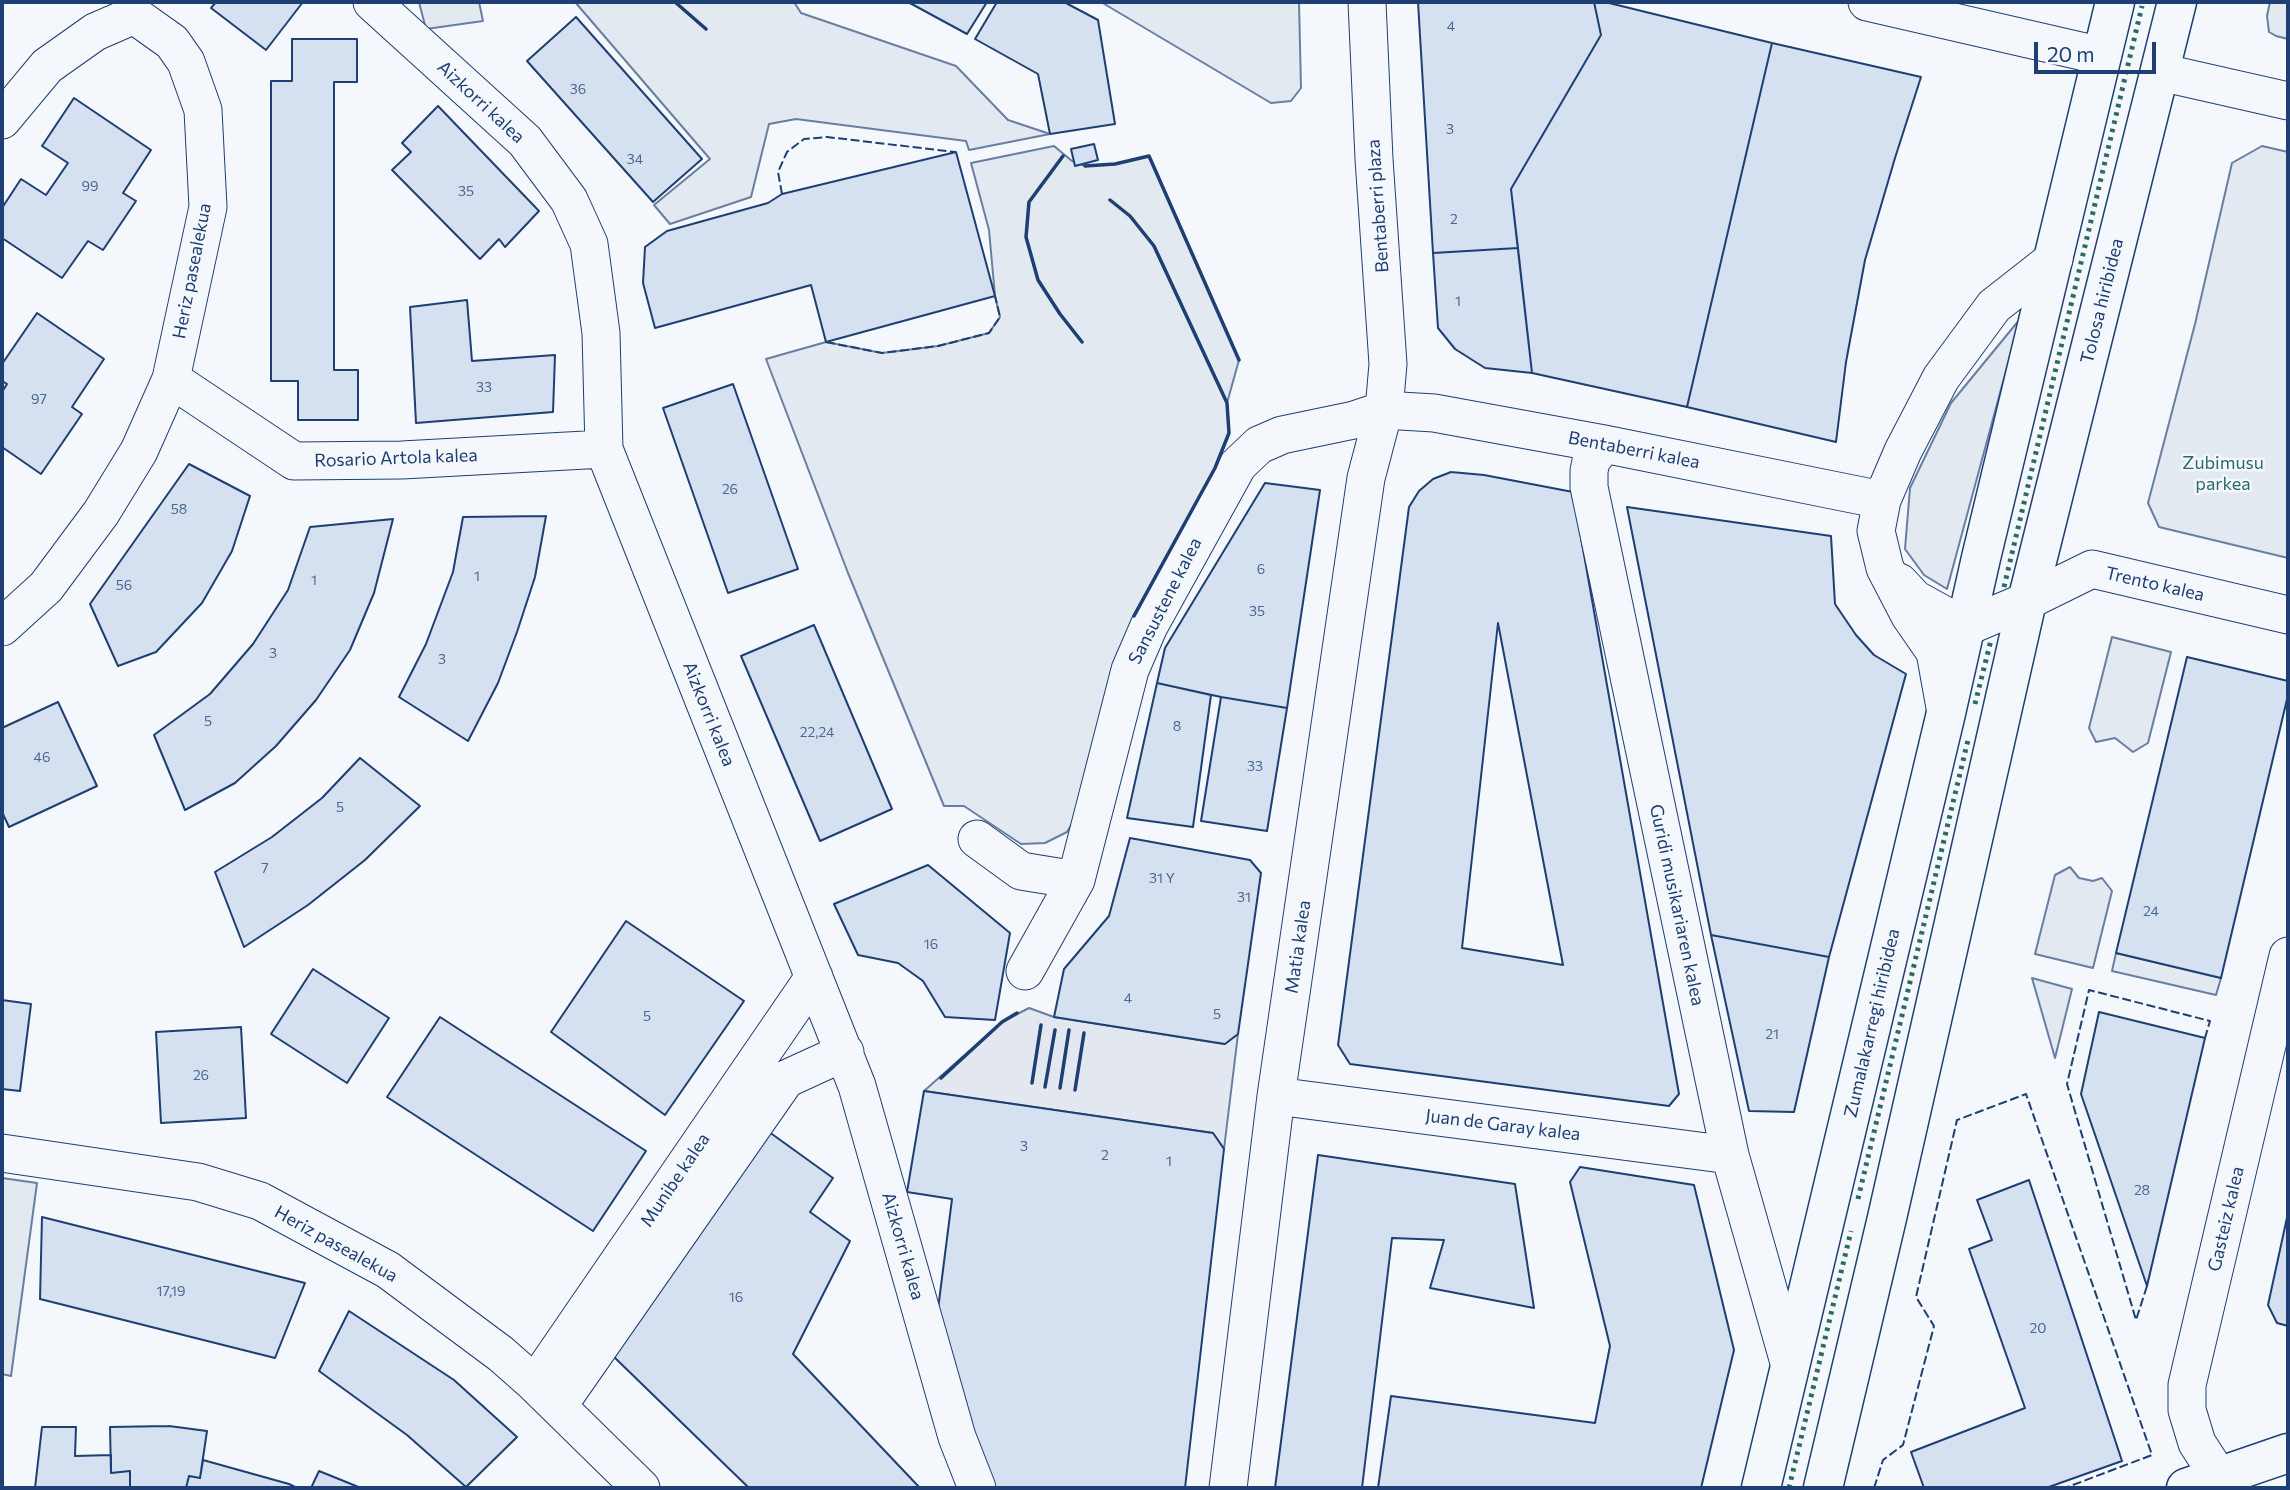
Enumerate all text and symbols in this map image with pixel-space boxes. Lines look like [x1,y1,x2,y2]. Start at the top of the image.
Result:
house number: 4 [1447,18,1455,34]
scale bar [2038,28,2160,72]
text: 20 m [2047,41,2095,66]
street label: Aizkorri kalea [433,56,529,148]
house number: 36 [570,81,586,97]
house number: 3 [1446,121,1454,137]
street label: Bentaberri plaza [1363,139,1393,273]
house number: 34 [627,151,643,167]
house number: 99 [82,178,98,194]
house number: 35 [458,183,474,199]
street label: Heriz pasealekua [168,201,216,341]
house number: 2 [1450,211,1458,227]
street label: Tolosa hiribidea [2076,236,2128,366]
house number: 1 [1455,293,1461,309]
house number: 33 [476,379,492,395]
house number: 97 [31,391,47,407]
street label: Bentaberri kalea [1566,427,1702,473]
street label: Rosario Artola kalea [314,444,478,472]
park label: Zubimusu parkea [2182,452,2264,494]
house number: 26 [722,481,738,497]
house number: 58 [171,501,187,517]
street label: Sansustene kalea [1124,534,1206,668]
house number: 6 [1257,561,1265,577]
street label: Trento kalea [2103,562,2207,606]
house number: 1 [474,568,480,584]
house number: 1 [311,572,317,588]
house number: 56 [116,577,132,593]
house number: 35 [1249,603,1265,619]
house number: 3 [269,645,277,661]
house number: 3 [438,651,446,667]
street label: Aizkorri kalea [678,658,740,770]
house number: 5 [204,713,212,729]
house number: 8 [1173,718,1181,734]
house number: 22,24 [800,724,834,740]
house number: 46 [34,749,50,765]
house number: 33 [1247,758,1263,774]
house number: 5 [336,799,344,815]
street label: Guridi musikariaren kalea [1645,802,1709,1008]
house number: 7 [261,860,269,876]
house number: 31 Y [1149,870,1175,886]
house number: 31 [1237,889,1251,905]
street label: Matia kalea [1281,899,1315,995]
house number: 24 [2143,903,2159,919]
street label: Zumalakarregi hiribidea [1840,926,1904,1120]
house number: 16 [924,936,938,952]
house number: 4 [1124,990,1132,1006]
house number: 5 [1213,1006,1221,1022]
house number: 5 [643,1008,651,1024]
house number: 21 [1765,1026,1779,1042]
house number: 26 [193,1067,209,1083]
street label: Juan de Garay kalea [1424,1105,1582,1145]
street label: Munibe kalea [636,1129,714,1231]
house number: 3 [1020,1138,1028,1154]
house number: 2 [1101,1147,1109,1163]
house number: 1 [1166,1153,1172,1169]
street label: Gasteiz kalea [2203,1164,2249,1274]
house number: 28 [2134,1182,2150,1198]
street label: Aizkorri kalea [877,1190,929,1302]
street label: Heriz pasealekua [271,1201,401,1287]
house number: 17,19 [156,1283,186,1299]
house number: 16 [729,1289,743,1305]
house number: 20 [2030,1320,2046,1336]

